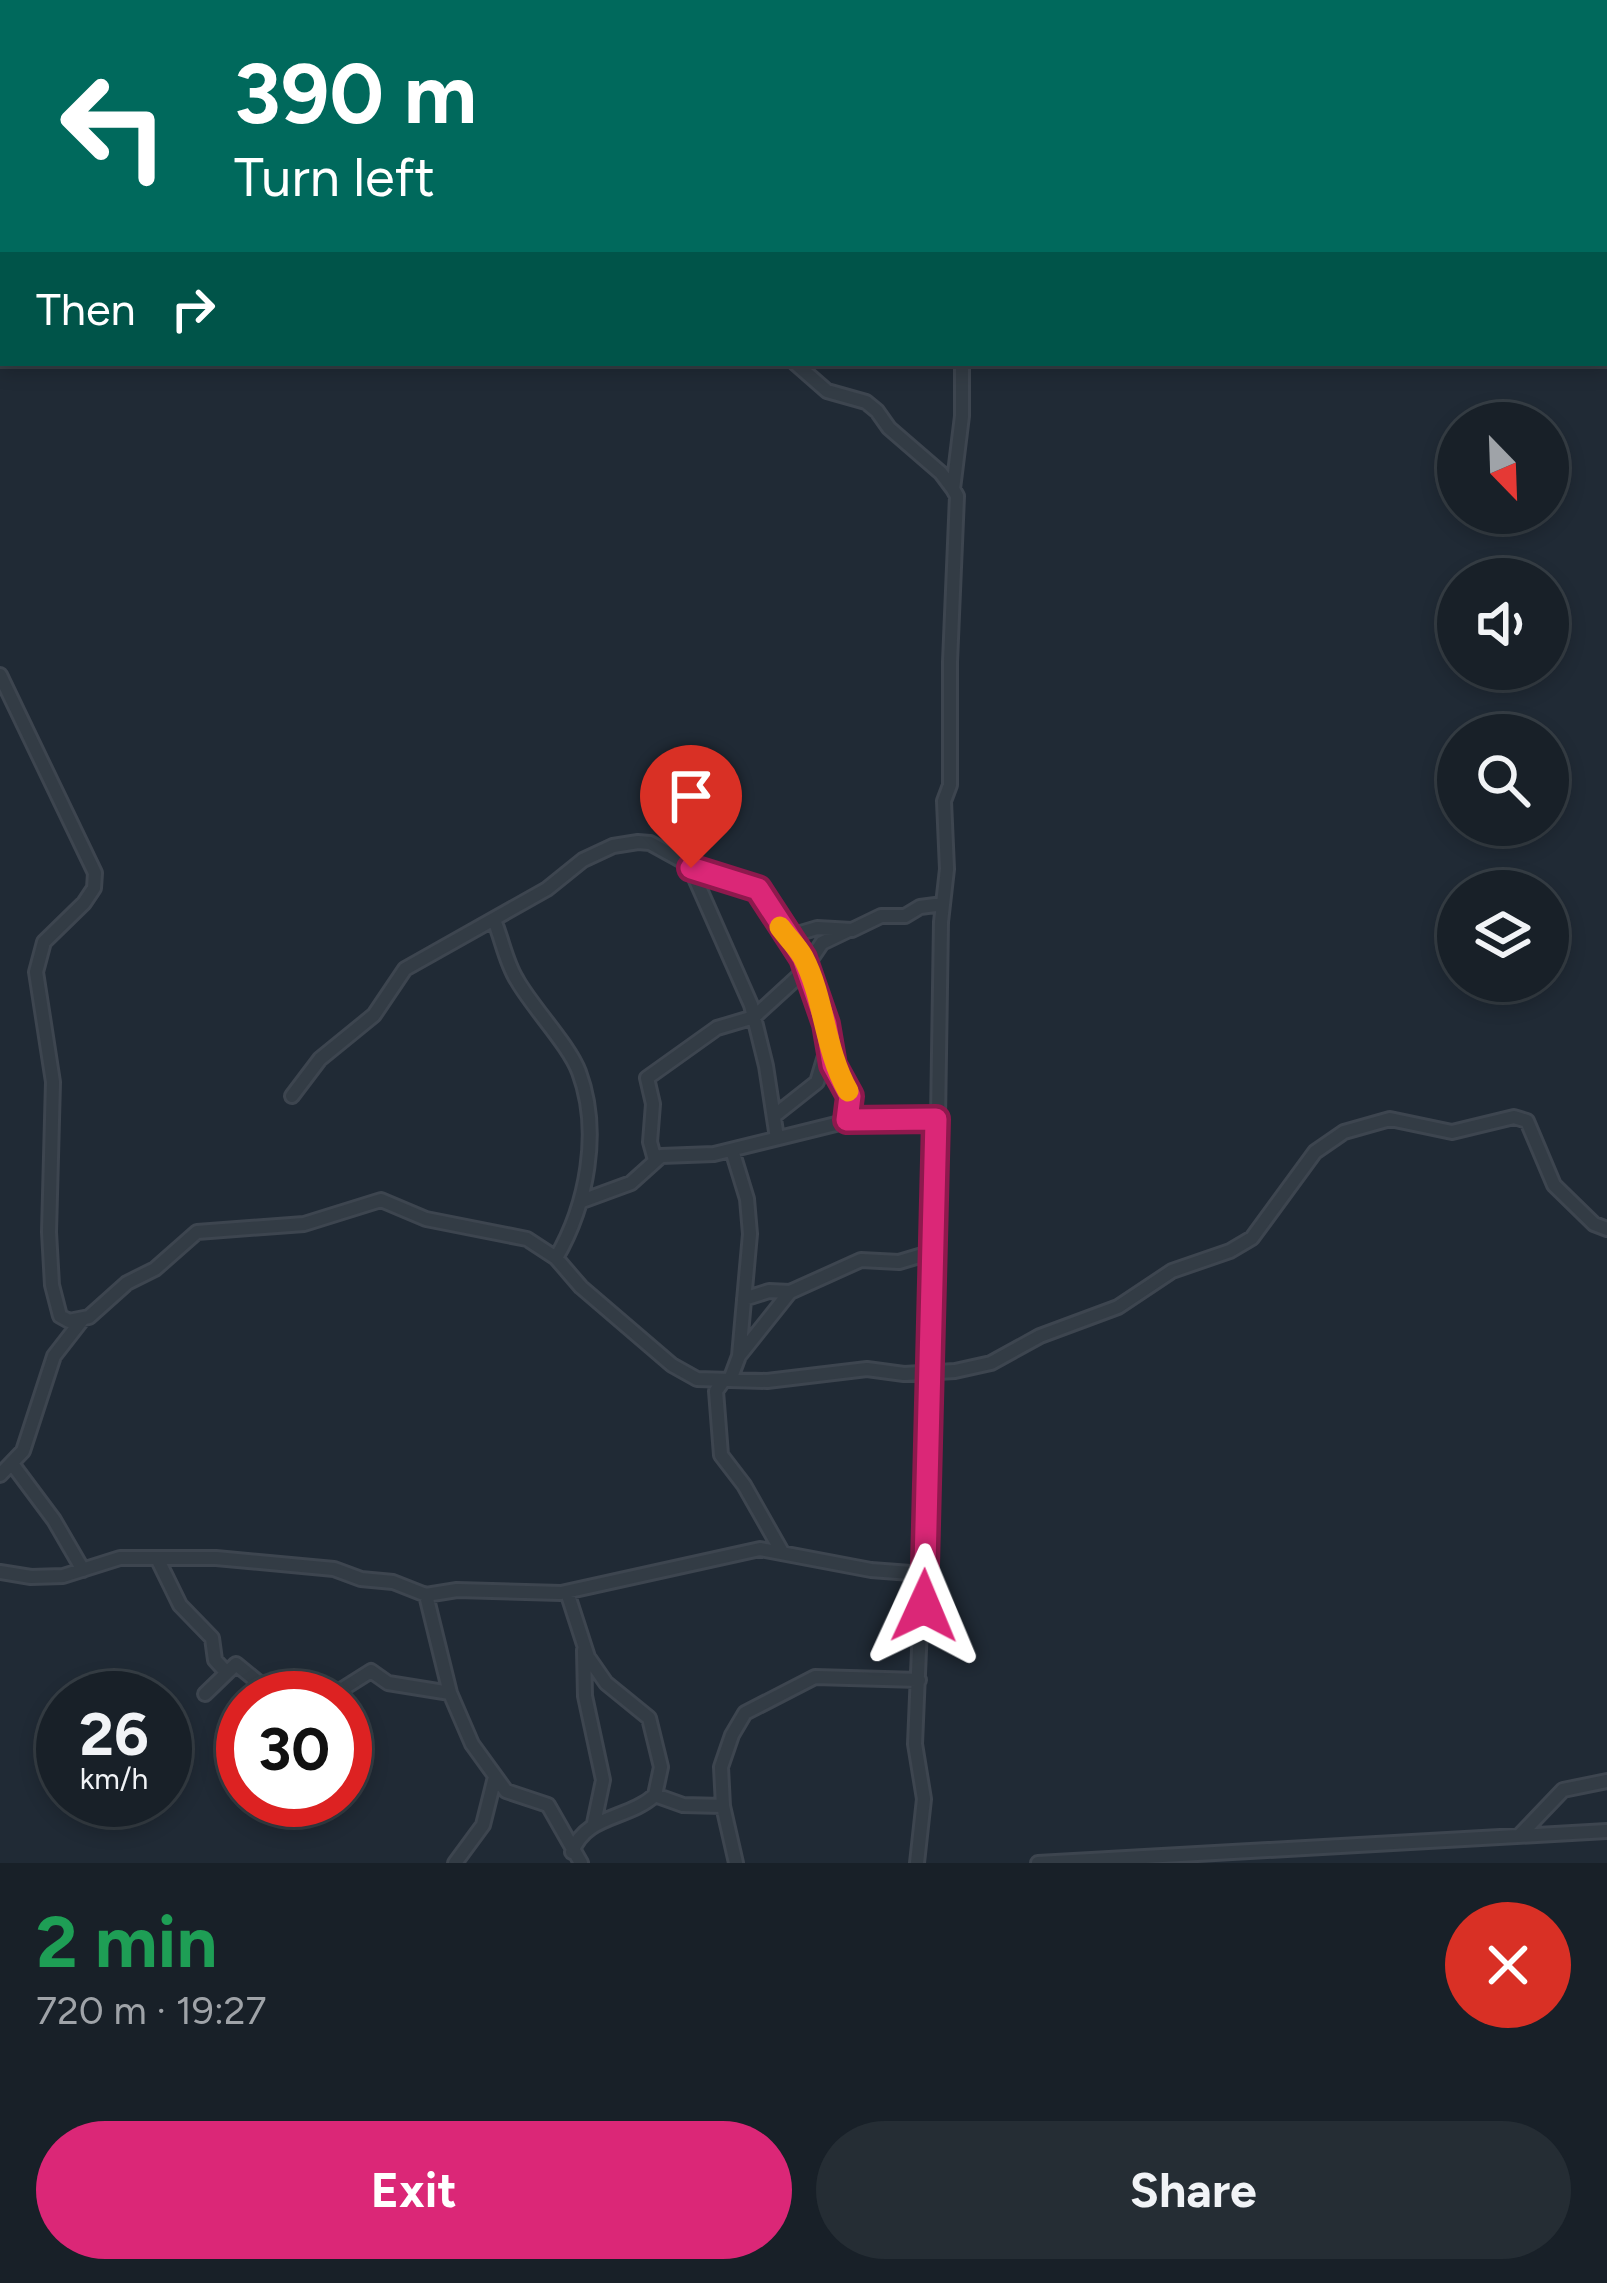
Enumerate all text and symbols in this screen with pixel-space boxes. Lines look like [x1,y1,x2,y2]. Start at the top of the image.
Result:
text: 390 m [234,43,477,144]
icon: left [36,48,192,204]
text: Turn left [234,145,435,210]
icon: right [160,276,226,342]
text: Then [36,282,136,336]
north arrow [1437,402,1569,534]
map controls [1437,402,1569,1002]
button: sound [1437,558,1569,690]
button: search [1437,714,1569,846]
pin [640,745,742,868]
icon: arrive [658,763,724,829]
button: layers [1437,870,1569,1002]
position arrow [861,1543,987,1669]
speed limit sign: 30 [216,1671,372,1827]
text: 26 [79,1698,149,1770]
text: km/h [80,1760,148,1797]
text: 2 min [36,1899,217,1985]
button: close [1445,1902,1571,2028]
text: 720 m · 19:27 [36,1987,267,2034]
button: Exit [36,2121,792,2259]
button: Share [816,2121,1571,2259]

